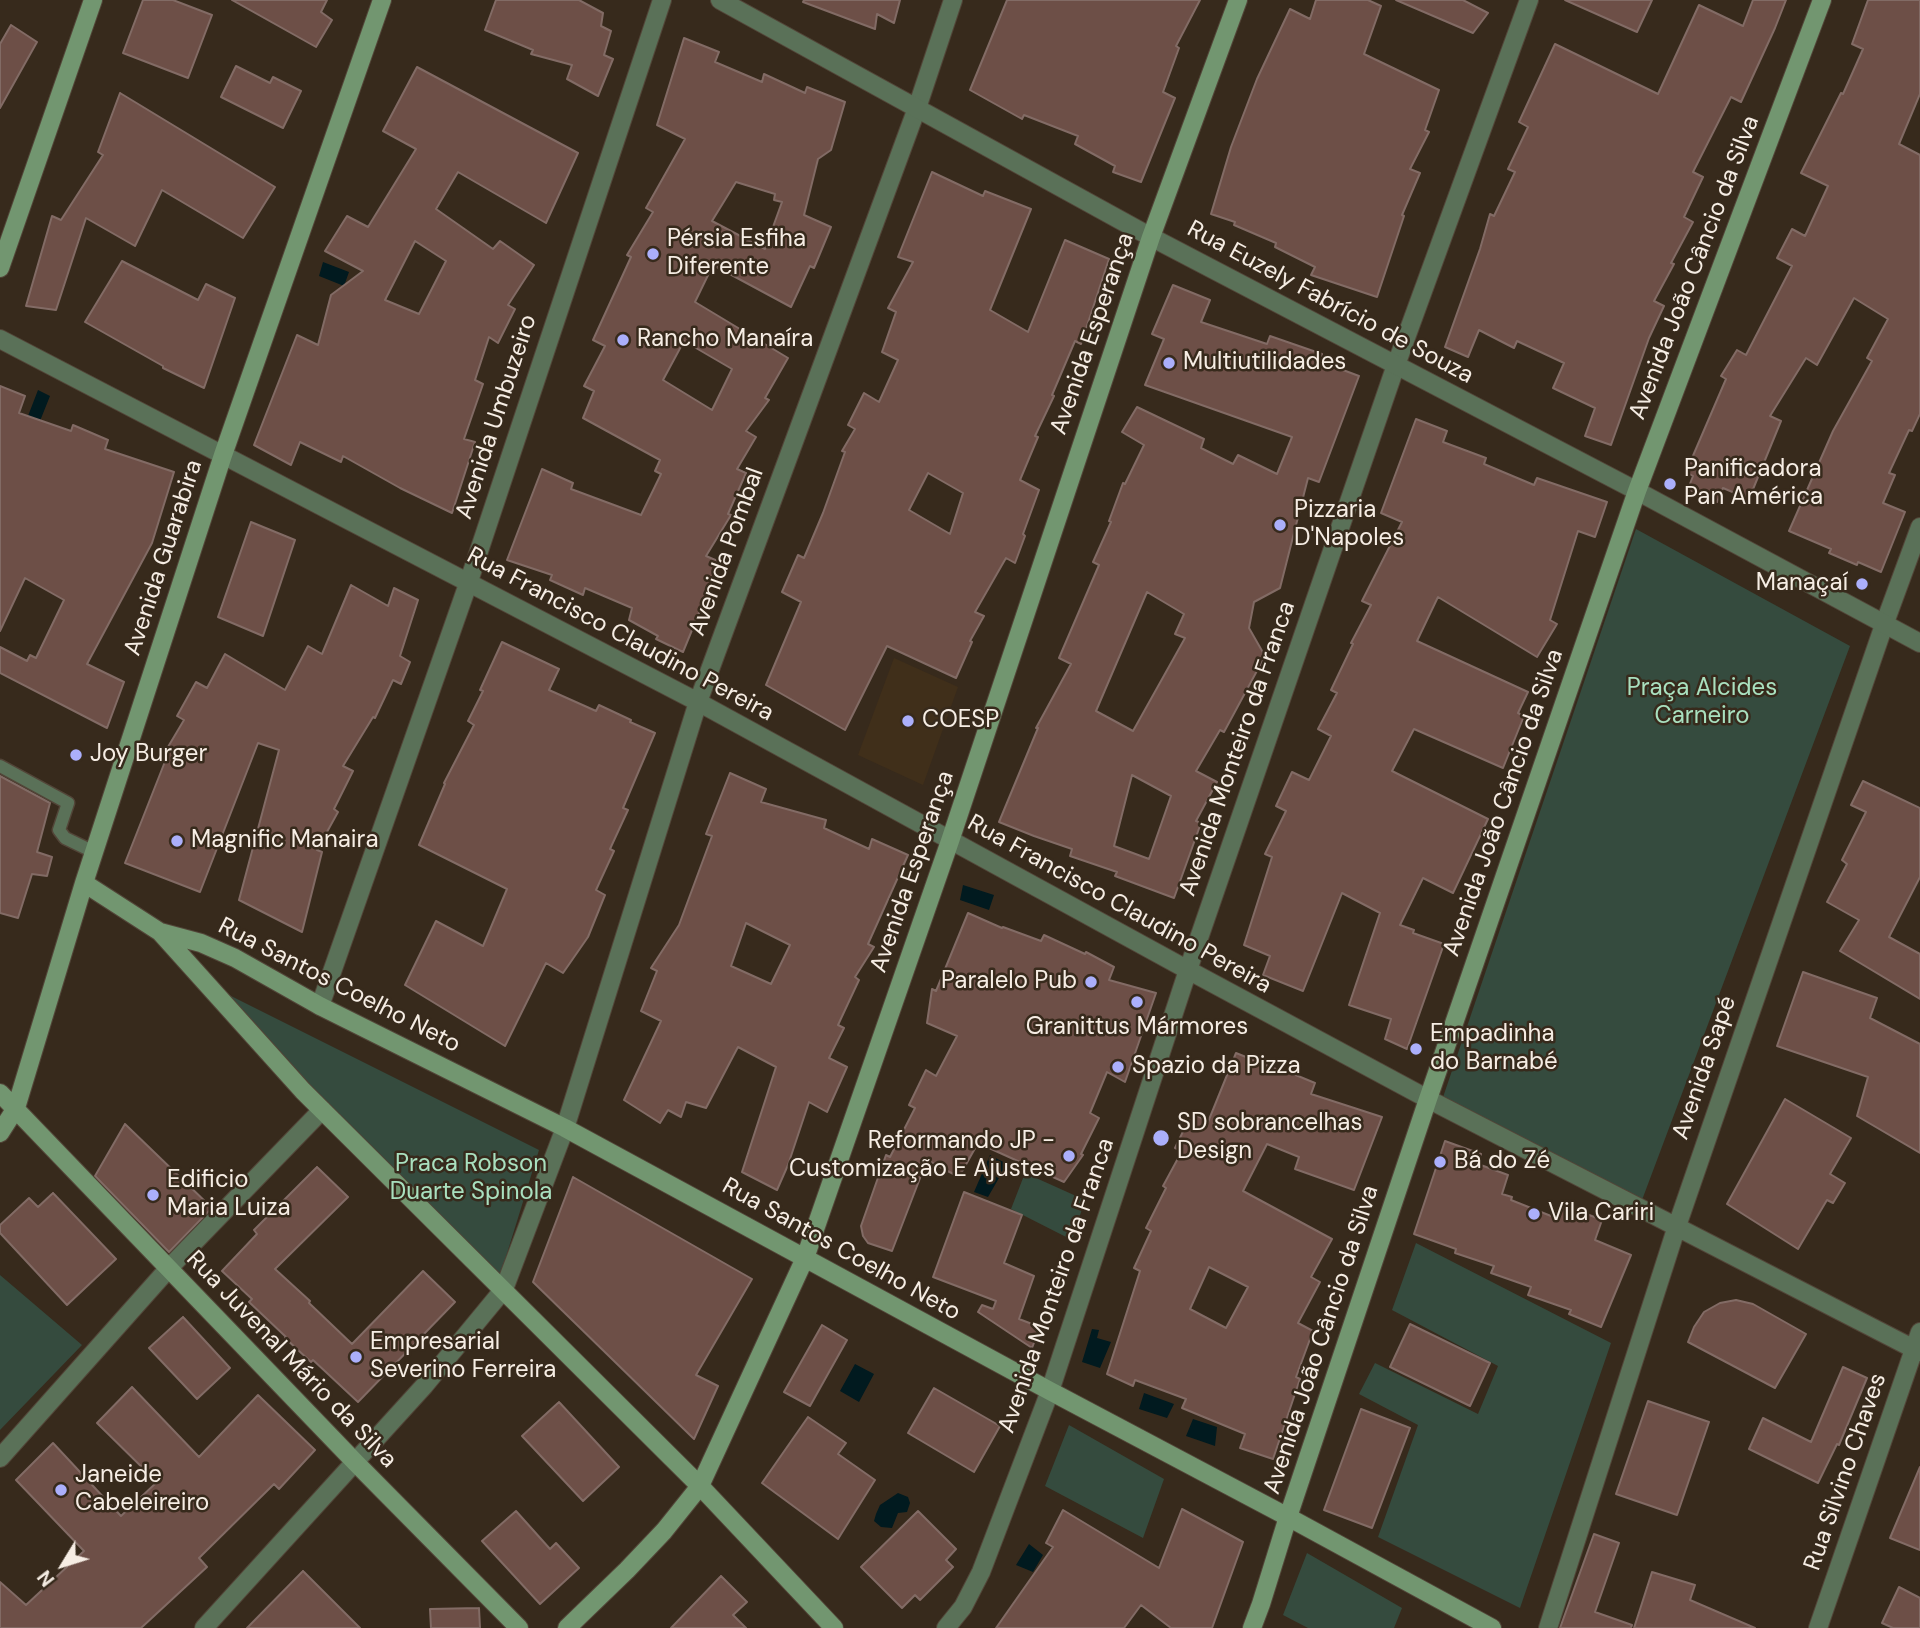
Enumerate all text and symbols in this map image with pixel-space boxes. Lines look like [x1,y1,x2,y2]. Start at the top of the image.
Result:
street label: Avenida João Câncio da Silva [1624,112,1766,424]
street label: Rua Euzely Fabrício de Souza [1182,215,1478,391]
place label: Pérsia Esfiha Diferente [667,226,806,282]
street label: Avenida Esperança [1045,229,1141,439]
marker: Pérsia Esfiha Diferente [645,246,661,262]
street label: Avenida Umbuzeiro [450,311,544,523]
place label: Rancho Manaíra [637,326,813,354]
marker: Rancho Manaíra [615,332,631,348]
place label: Multiutilidades [1183,349,1346,377]
marker: Multiutilidades [1161,355,1177,371]
place label: Panificadora Pan América [1684,456,1823,512]
street label: Avenida Guarabira [119,457,209,659]
street label: Avenida Pombal [683,464,771,640]
marker: Panificadora Pan América [1662,476,1678,492]
place label: Pizzaria D'Napoles [1294,497,1404,553]
marker: Pizzaria D'Napoles [1272,517,1288,533]
street label: Rua Francisco Claudino Pereira [462,542,778,728]
place label: Manaçaí [1756,570,1848,598]
marker: Manaçaí [1854,576,1870,592]
street label: Avenida Monteiro da Franca [1174,598,1302,900]
street label: Avenida João Câncio da Silva [1438,646,1570,960]
park label: Praça Alcides Carneiro [1627,675,1777,731]
place label: COESP [922,707,999,735]
marker: COESP [900,713,916,729]
place label: Joy Burger [90,741,207,769]
marker: Joy Burger [68,747,84,763]
street label: Avenida Esperança [865,767,961,977]
street label: Rua Francisco Claudino Pereira [962,809,1276,1001]
place label: Magnific Manaira [191,827,379,855]
marker: Magnific Manaira [169,833,185,849]
street label: Rua Santos Coelho Neto [213,912,465,1060]
place label: Paralelo Pub [941,968,1077,996]
marker: Paralelo Pub [1083,974,1099,990]
street label: Avenida Sapé [1667,992,1743,1144]
marker: Granittus Mármores [1129,994,1145,1010]
place label: Granittus Mármores [1026,1014,1248,1042]
place label: Empadinha do Barnabé [1430,1021,1558,1077]
marker: Empadinha do Barnabé [1408,1041,1424,1057]
place label: Spazio da Pizza [1132,1053,1301,1081]
marker: Spazio da Pizza [1110,1059,1126,1075]
place label: SD sobrancelhas Design [1177,1110,1362,1166]
place label: Reformando JP - Customização E Ajustes [789,1128,1055,1184]
marker: SD sobrancelhas Design [1151,1128,1171,1148]
street label: Avenida Monteiro da Franca [993,1135,1121,1437]
marker: Reformando JP - Customização E Ajustes [1061,1148,1077,1164]
place label: Bá do Zé [1454,1148,1550,1176]
park label: Praca Robson Duarte Spinola [390,1151,552,1207]
marker: Bá do Zé [1432,1154,1448,1170]
place label: Edificio Maria Luiza [167,1167,291,1223]
street label: Rua Santos Coelho Neto [717,1172,965,1328]
street label: Avenida João Câncio da Silva [1258,1182,1386,1498]
marker: Edificio Maria Luiza [145,1187,161,1203]
place label: Vila Cariri [1548,1200,1654,1228]
marker: Vila Cariri [1526,1206,1542,1222]
street label: Rua Juvenal Mário da Silva [180,1245,402,1475]
place label: Empresarial Severino Ferreira [370,1329,556,1385]
marker: Empresarial Severino Ferreira [348,1349,364,1365]
street label: Rua Silvino Chaves [1799,1370,1893,1574]
place label: Janeide Cabeleireiro [75,1462,209,1518]
marker: Janeide Cabeleireiro [53,1482,69,1498]
north arrow [28,1530,98,1600]
text: N [32,1565,60,1591]

